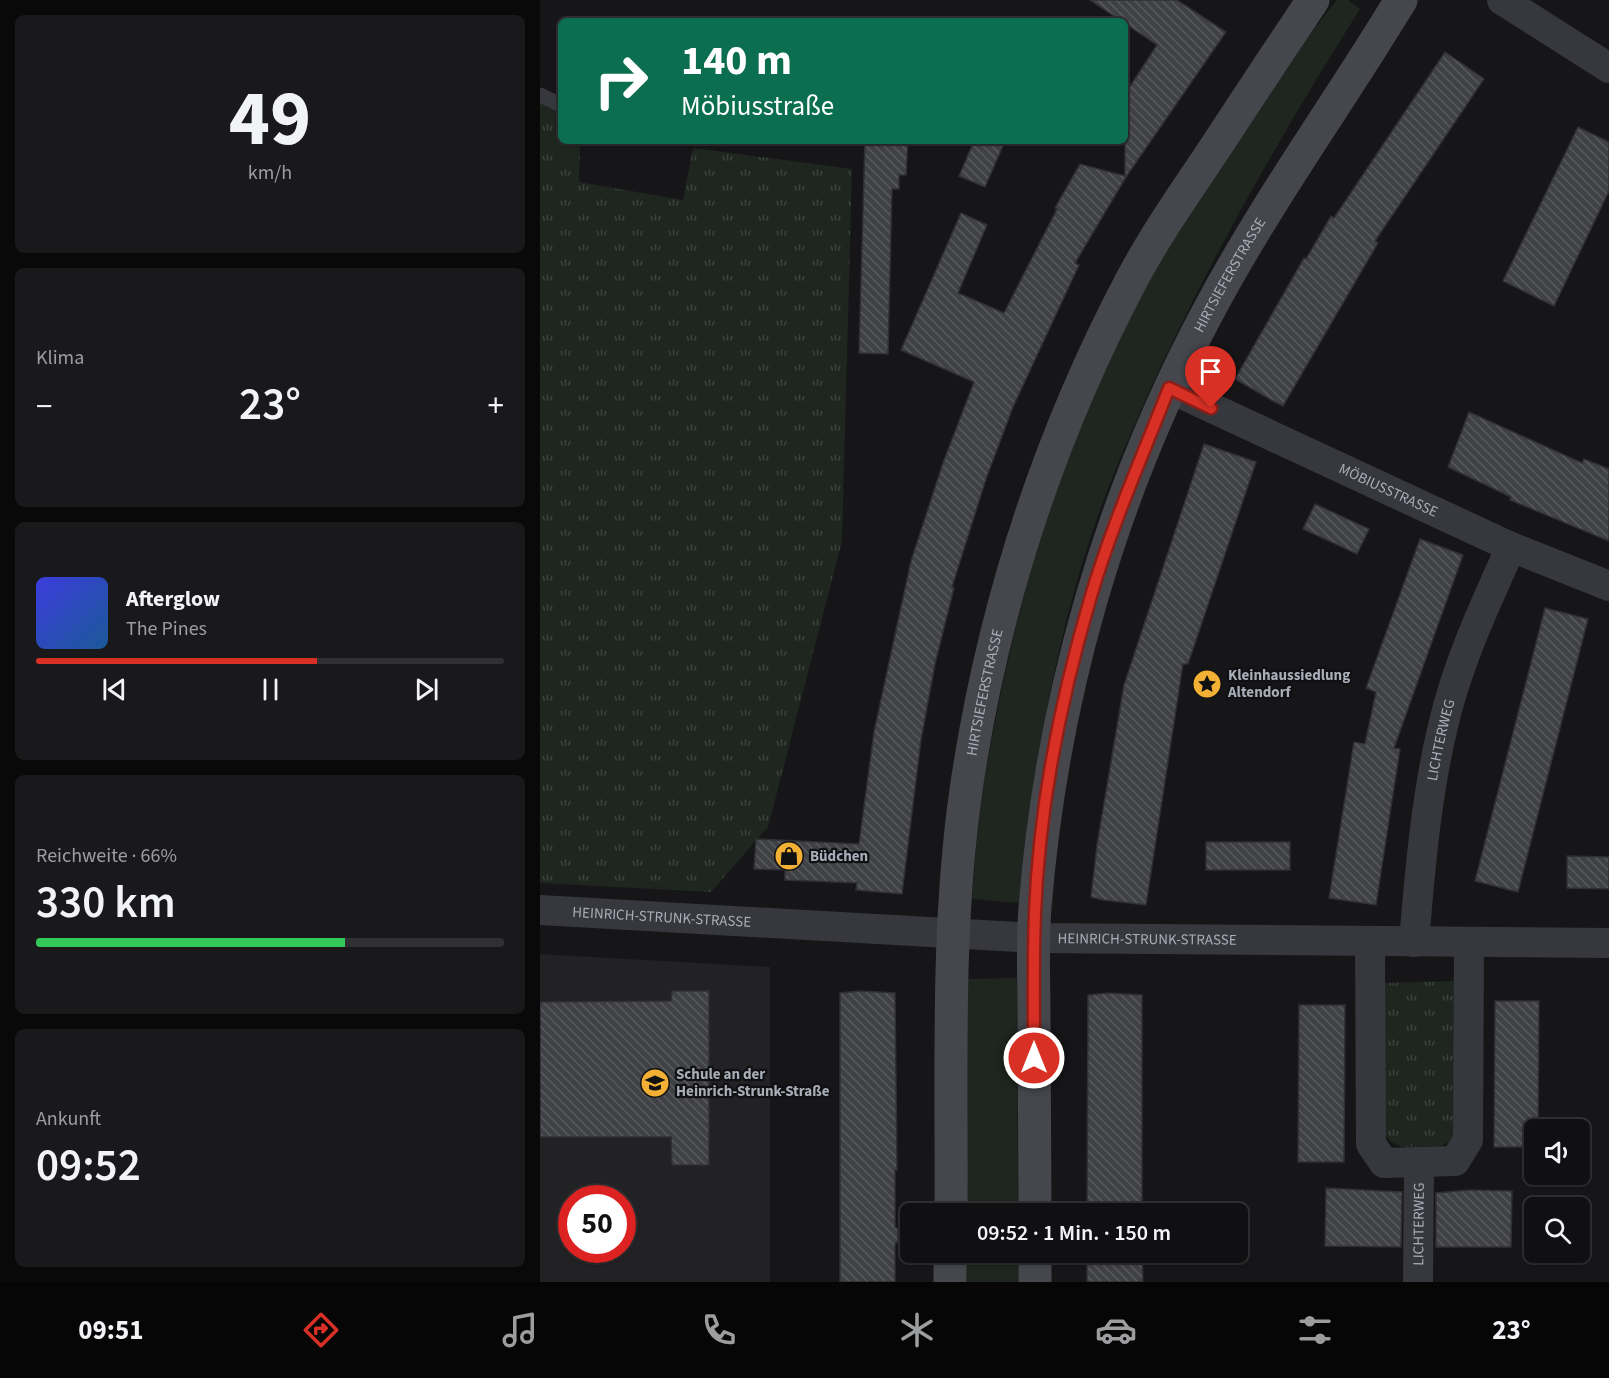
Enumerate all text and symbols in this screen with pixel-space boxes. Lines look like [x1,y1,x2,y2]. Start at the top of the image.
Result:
text: 140 m [681,31,792,91]
icon: right [582,42,660,120]
text: 49 [229,64,311,175]
text: Möbiusstraße [681,87,834,126]
text: km/h [248,159,292,187]
street label: HIRTSIEFERSTRASSE [1189,213,1271,336]
text: Klima [36,344,84,372]
pin [1185,346,1236,408]
icon: arrive [1194,355,1227,388]
text: 23° [239,373,301,437]
text: − [36,383,52,430]
text: + [488,383,504,430]
street label: MÖBIUSSTRASSE [1335,458,1442,522]
text: Afterglow [126,583,220,615]
text: The Pines [126,615,207,643]
street label: HIRTSIEFERSTRASSE [961,627,1008,757]
place label: Kleinhaussiedlung Altendorf [1227,665,1350,703]
place icon: Kleinhaussiedlung Altendorf [1191,668,1223,700]
icon: previous [98,673,131,706]
icon: pause [254,673,287,706]
icon: next [410,673,443,706]
street label: LICHTERWEG [1422,697,1460,782]
shop icon: Büdchen [773,840,805,872]
text: Reichweite · 66% [36,842,177,870]
place label: Büdchen [810,846,868,867]
text: 330 km [36,871,176,935]
street label: HEINRICH-STRUNK-STRASSE [572,901,752,932]
street label: HEINRICH-STRUNK-STRASSE [1058,928,1237,950]
position arrow [1002,1026,1066,1090]
place label: Schule an der Heinrich-Strunk-Straße [676,1064,830,1102]
school or university icon: Schule an der Heinrich-Strunk-Straße [639,1067,671,1099]
text: Ankunft [36,1105,101,1133]
map controls [1524,1119,1590,1263]
button: sound [1524,1119,1590,1185]
text: 09:52 [36,1134,141,1198]
street label: LICHTERWEG [1408,1182,1429,1266]
speed limit sign: 50 [558,1185,636,1263]
button: search [1524,1197,1590,1263]
text: 09:52 · 1 Min. · 150 m [977,1217,1171,1249]
icon: directions [300,1309,342,1351]
icon: music [499,1309,541,1351]
icon: phone [698,1309,740,1351]
icon: climate [896,1309,938,1351]
icon: car [1095,1309,1137,1351]
icon: filters [1294,1309,1336,1351]
text: 09:51 [78,1311,143,1350]
text: 23° [1492,1311,1531,1350]

